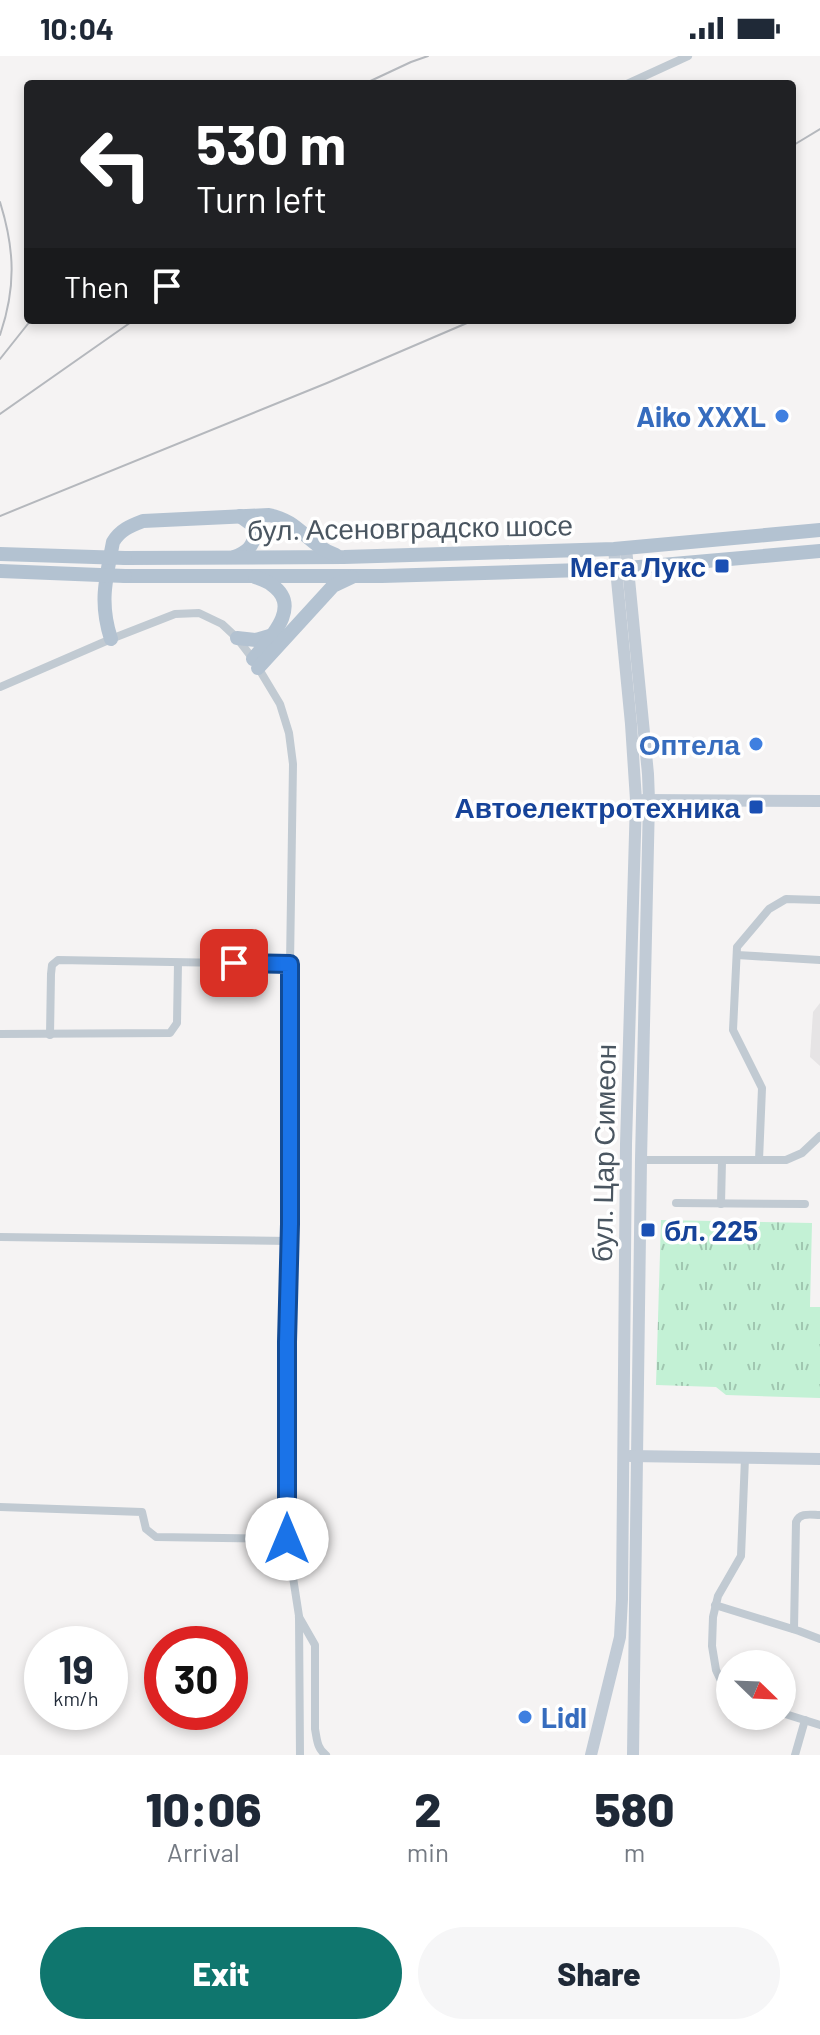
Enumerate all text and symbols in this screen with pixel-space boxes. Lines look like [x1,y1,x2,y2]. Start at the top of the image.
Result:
text: 10:04 [40,10,114,46]
text: 530 m [196,109,346,176]
icon: left [64,112,168,216]
text: Turn left [196,177,327,220]
icon: arrive [145,264,189,308]
text: Then [64,268,129,304]
place label: Aiko XXXL [636,399,766,433]
marker: Aiko XXXL [773,407,791,425]
street label: бул. Асеновградско шосе [247,507,573,547]
place label: Мега Лукс [570,549,706,583]
marker: Мега Лукс [713,557,731,575]
place label: Оптела [639,727,740,761]
marker: Оптела [747,735,765,753]
place label: Автоелектротехника [454,790,740,824]
marker: Автоелектротехника [747,798,765,816]
pin [200,929,268,997]
icon: arrive [212,941,256,985]
street label: бул. Цар Симеон [584,1044,622,1262]
place label: бл. 225 [664,1213,758,1247]
marker: бл. 225 [639,1221,657,1239]
position arrow [245,1497,329,1581]
speed limit sign: 30 [144,1626,248,1730]
text: 19 [58,1644,94,1692]
north arrow [716,1650,796,1730]
map controls [716,1650,796,1730]
text: km/h [53,1686,99,1710]
place label: Lidl [541,1700,587,1734]
marker: Lidl [516,1708,534,1726]
text: 10:06 [145,1779,261,1837]
text: 2 [414,1779,442,1837]
text: 580 [594,1779,675,1837]
text: Arrival [167,1836,240,1867]
text: min [407,1836,449,1867]
text: m [624,1836,645,1867]
button: Exit [40,1927,402,2019]
button: Share [418,1927,780,2019]

